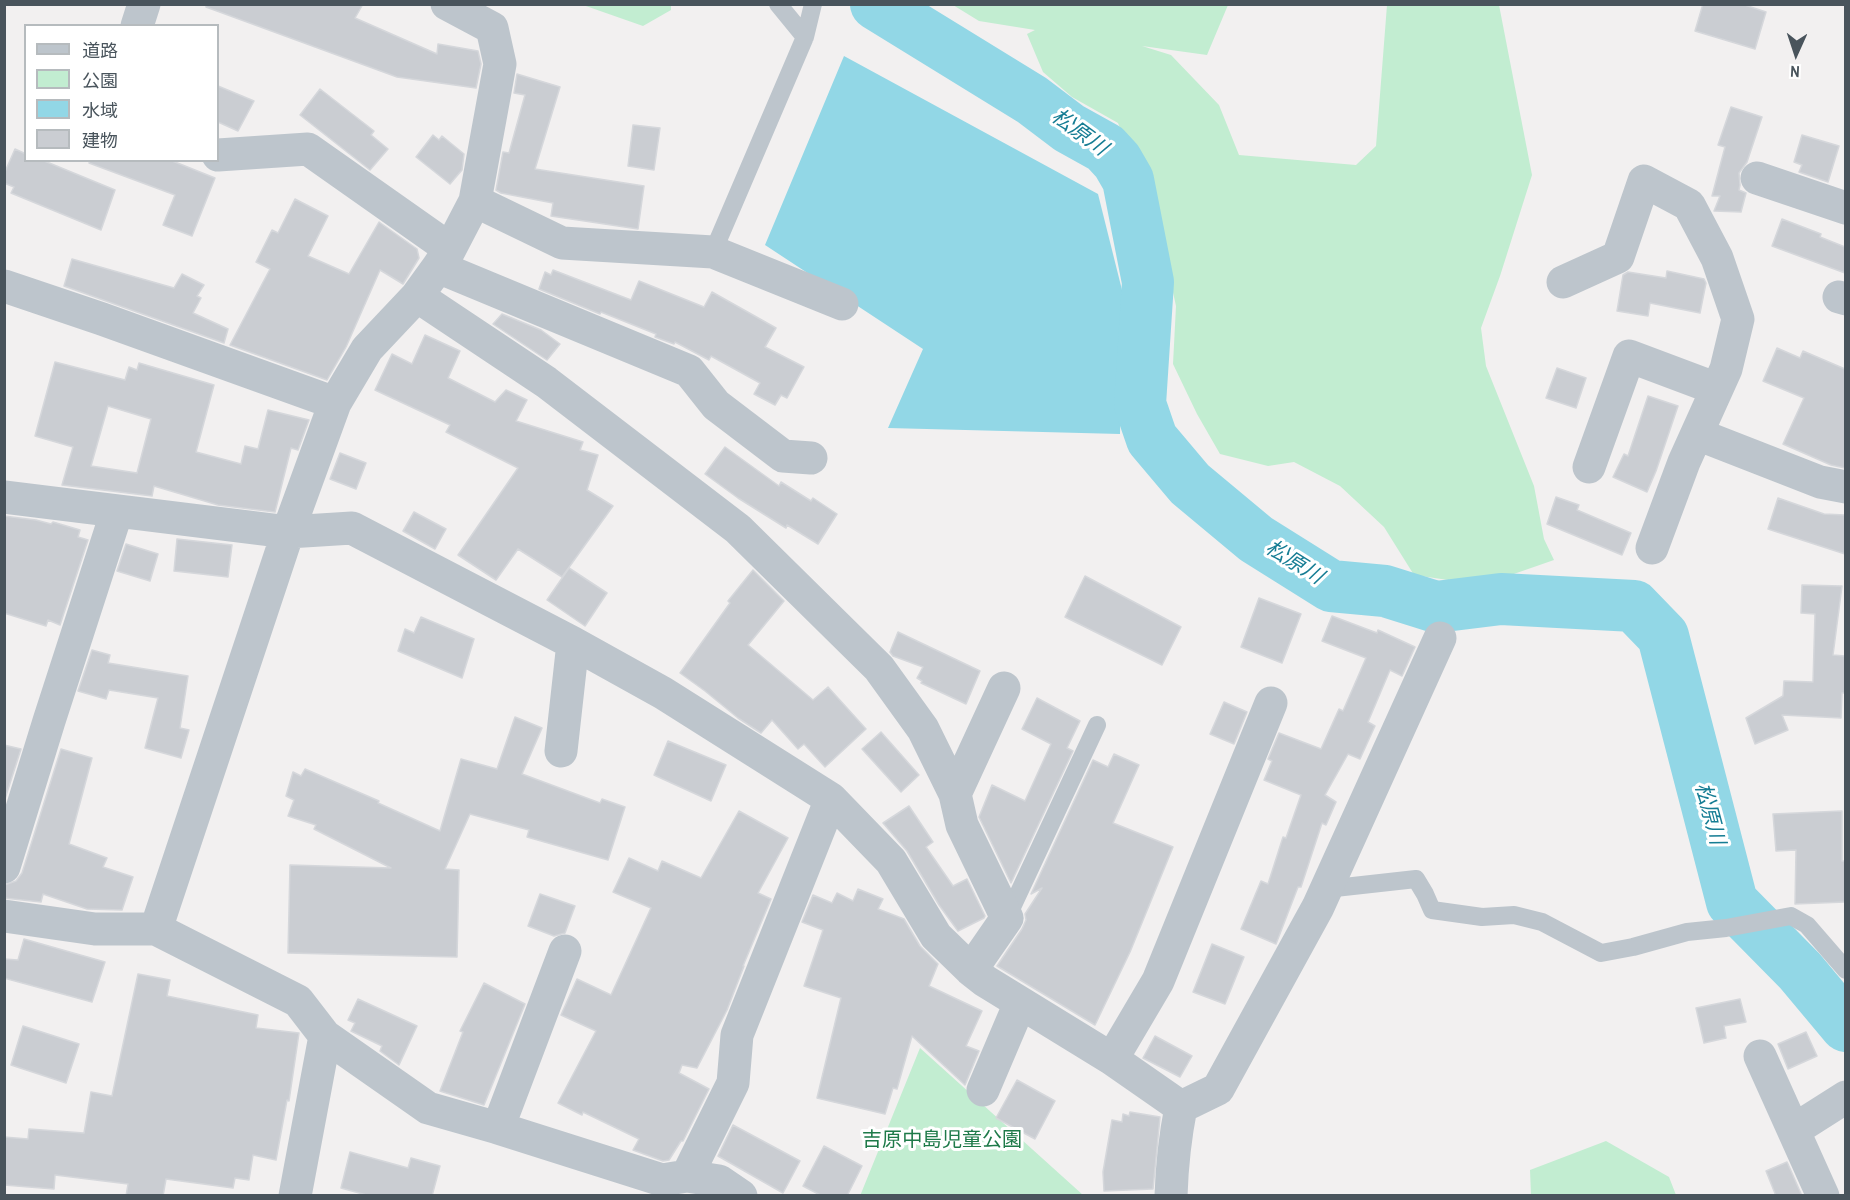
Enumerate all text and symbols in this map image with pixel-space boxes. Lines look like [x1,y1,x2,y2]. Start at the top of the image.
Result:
legend [24,24,219,162]
north arrow [1766,24,1826,84]
text: 道路 [82,38,118,63]
text: N [1790,61,1800,83]
text: 公園 [82,68,118,93]
text: 水域 [82,98,118,123]
water label: 松原川 [1046,104,1112,162]
text: 建物 [82,128,118,153]
water label: 松原川 [1261,536,1327,590]
water label: 松原川 [1689,780,1729,848]
park label: 吉原中島児童公園 [862,1129,1022,1153]

